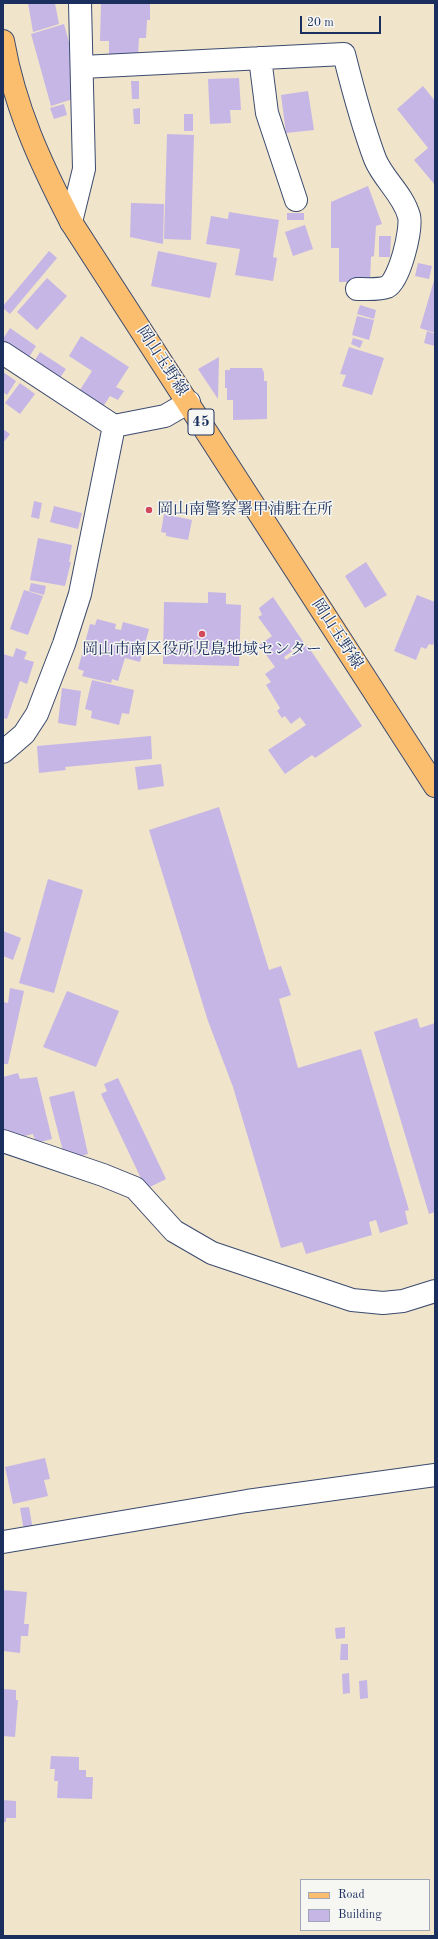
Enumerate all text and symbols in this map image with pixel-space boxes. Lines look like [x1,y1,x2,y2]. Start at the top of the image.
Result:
scale bar [302,8,383,34]
text: 20 m [307,17,334,29]
street label: 岡山玉野線 [132,322,192,400]
road number: 45 [188,409,214,435]
place label: 岡山南警察署甲浦駐在所 [157,500,333,520]
marker: 岡山南警察署甲浦駐在所 [144,505,154,515]
street label: 岡山玉野線 [307,595,367,673]
marker: 岡山市南区役所児島地域センター [197,629,207,639]
place label: 岡山市南区役所児島地域センター [82,640,322,660]
legend [300,1879,430,1931]
text: Road [338,1889,365,1901]
text: Building [338,1909,382,1921]

